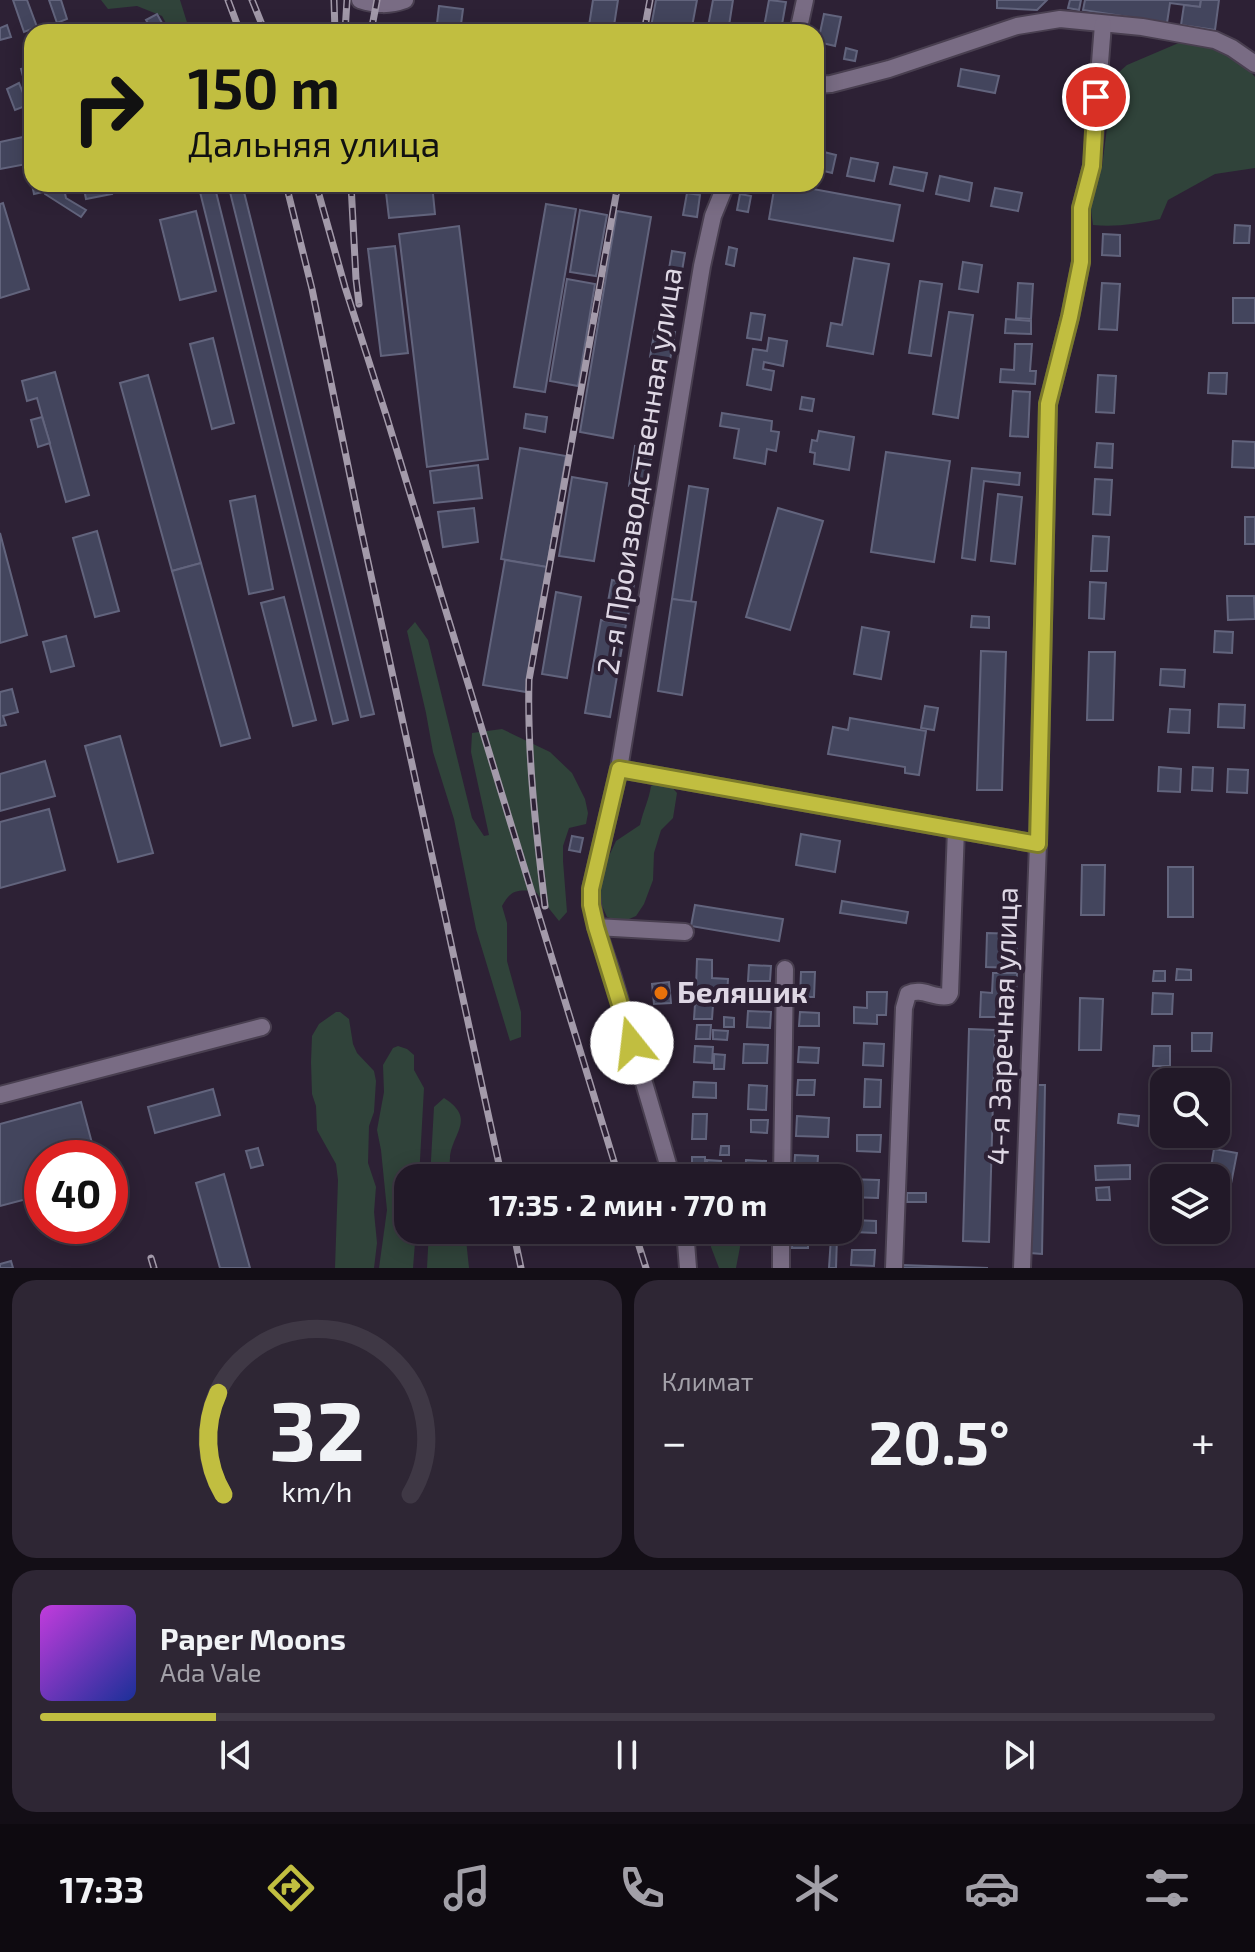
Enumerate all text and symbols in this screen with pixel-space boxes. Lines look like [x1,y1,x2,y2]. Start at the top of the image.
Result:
text: 150 m [188,53,340,120]
icon: right [56,56,160,160]
pin [1062,63,1130,131]
icon: arrive [1074,75,1118,119]
text: Дальняя улица [188,121,440,164]
street label: 2-я Производственная улица [588,265,689,677]
street label: 4-я Заречная улица [978,886,1025,1166]
place label: Беляшик [677,973,808,1009]
marker: Беляшик [652,984,670,1002]
position arrow [590,1001,674,1085]
map controls [1150,1068,1230,1244]
button: search [1150,1068,1230,1148]
speed limit sign: 40 [24,1140,128,1244]
button: layers [1150,1164,1230,1244]
text: 17:35 · 2 мин · 770 m [489,1186,767,1222]
text: Климат [662,1365,754,1396]
text: 32 [269,1378,365,1478]
text: 20.5° [868,1405,1010,1477]
text: − [662,1414,687,1467]
text: + [1191,1414,1215,1467]
text: km/h [281,1473,352,1508]
text: Paper Moons [160,1620,346,1656]
text: Ada Vale [160,1656,262,1687]
icon: previous [214,1733,258,1777]
icon: pause [605,1733,649,1777]
icon: next [997,1733,1041,1777]
icon: directions [263,1860,319,1916]
icon: music [439,1860,495,1916]
icon: phone [614,1860,670,1916]
icon: climate [789,1860,845,1916]
icon: car [964,1860,1020,1916]
icon: filters [1139,1860,1195,1916]
text: 17:33 [60,1867,144,1910]

